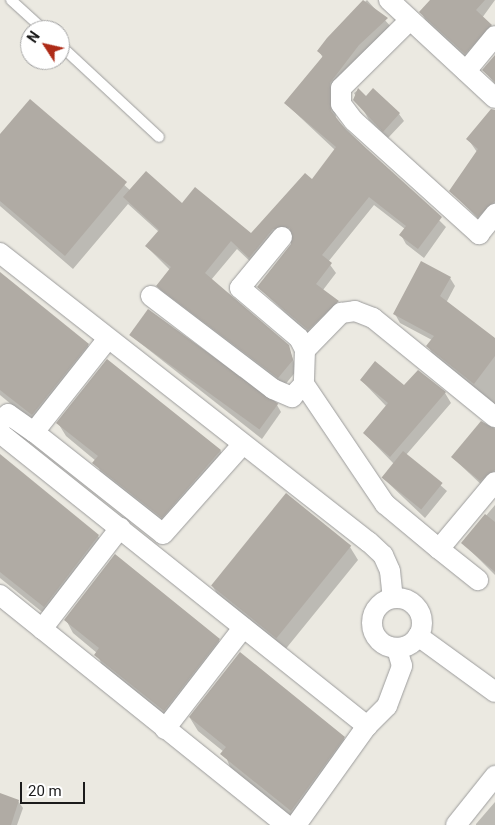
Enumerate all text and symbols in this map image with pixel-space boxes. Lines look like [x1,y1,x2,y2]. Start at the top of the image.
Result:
north arrow [20,20,70,70]
text: N [24,28,43,46]
scale bar [22,772,88,804]
text: 20 m [28,782,62,800]

